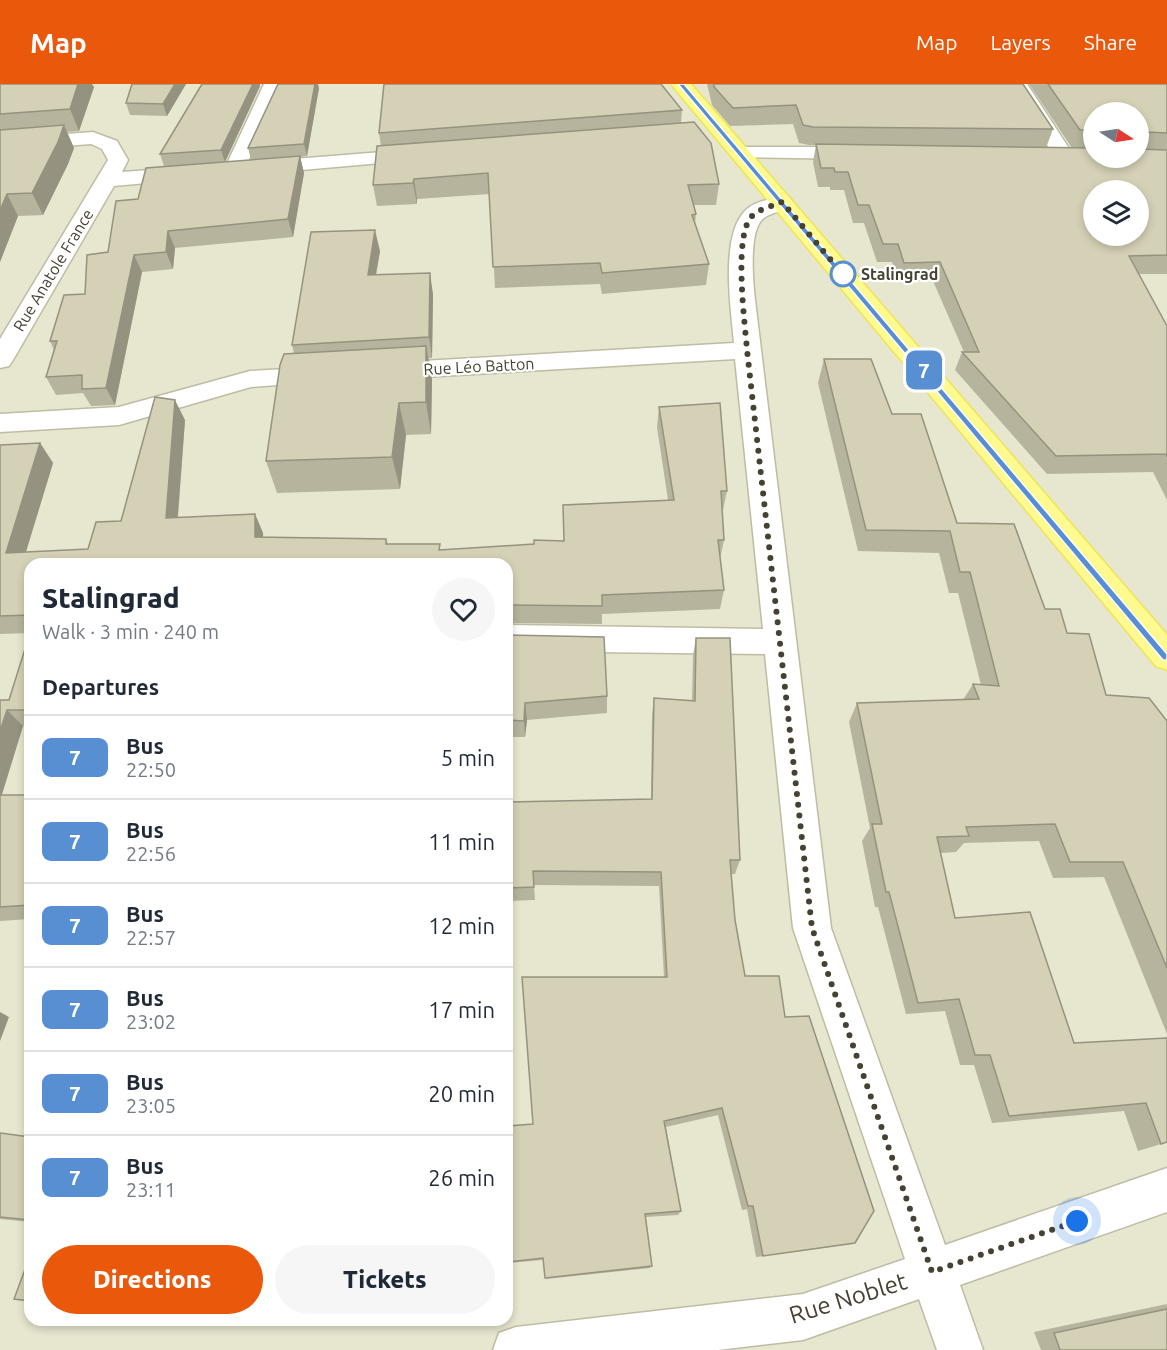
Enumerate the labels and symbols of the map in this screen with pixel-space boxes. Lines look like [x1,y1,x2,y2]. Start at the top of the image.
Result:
north arrow [1083,102,1149,168]
street label: Rue Anatole France [9,206,97,334]
marker: Stalingrad [830,261,856,287]
place label: Stalingrad [861,265,938,283]
line badge: 7 [904,350,944,390]
street label: Rue Léo Batton [423,354,535,378]
your location [1062,1206,1092,1236]
street label: Rue Noblet [786,1267,911,1329]

